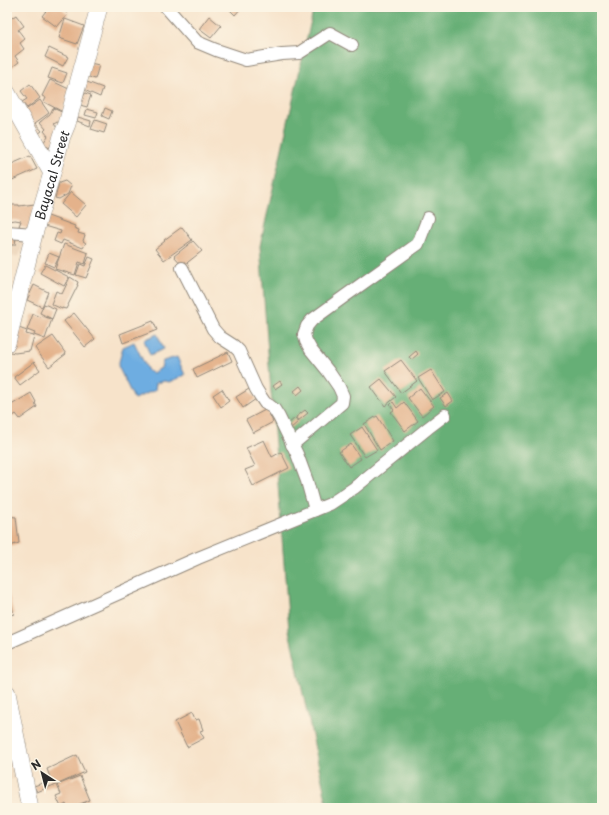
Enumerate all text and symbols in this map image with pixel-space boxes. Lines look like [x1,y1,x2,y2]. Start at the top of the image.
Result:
street label: Bayacal Street [29,127,73,222]
north arrow [22,753,62,793]
text: N [27,755,45,774]

